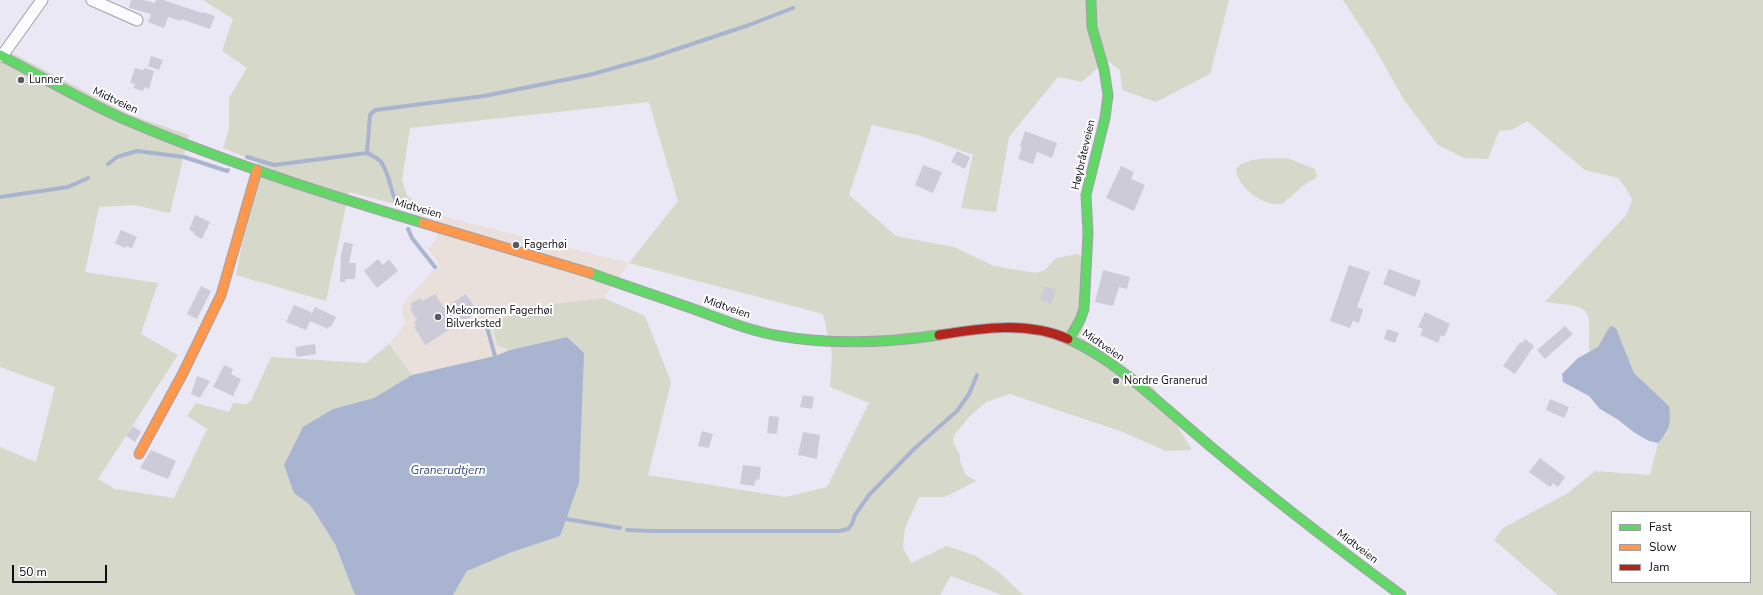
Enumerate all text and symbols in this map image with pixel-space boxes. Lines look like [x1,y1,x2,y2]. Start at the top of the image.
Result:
place label: Lunner [29,73,63,87]
marker: Lunner [16,75,26,85]
street label: Midtveien [90,85,140,117]
street label: Høybråteveien [1069,119,1099,191]
street label: Midtveien [393,196,443,222]
place label: Fagerhøi [524,238,567,252]
marker: Fagerhøi [511,240,521,250]
street label: Midtveien [702,294,752,322]
place label: Mekonomen Fagerhøi Bilverksted [446,304,552,330]
marker: Mekonomen Fagerhøi Bilverksted [433,312,443,322]
street label: Midtveien [1079,327,1127,365]
place label: Nordre Granerud [1124,374,1207,388]
marker: Nordre Granerud [1111,376,1121,386]
water label: Granerudtjern [410,464,486,478]
legend [1611,511,1751,583]
text: Fast [1649,519,1672,535]
street label: Midtveien [1334,527,1380,567]
text: Slow [1649,539,1677,555]
scale bar [14,557,109,583]
text: Jam [1649,559,1670,575]
text: 50 m [19,564,47,580]

